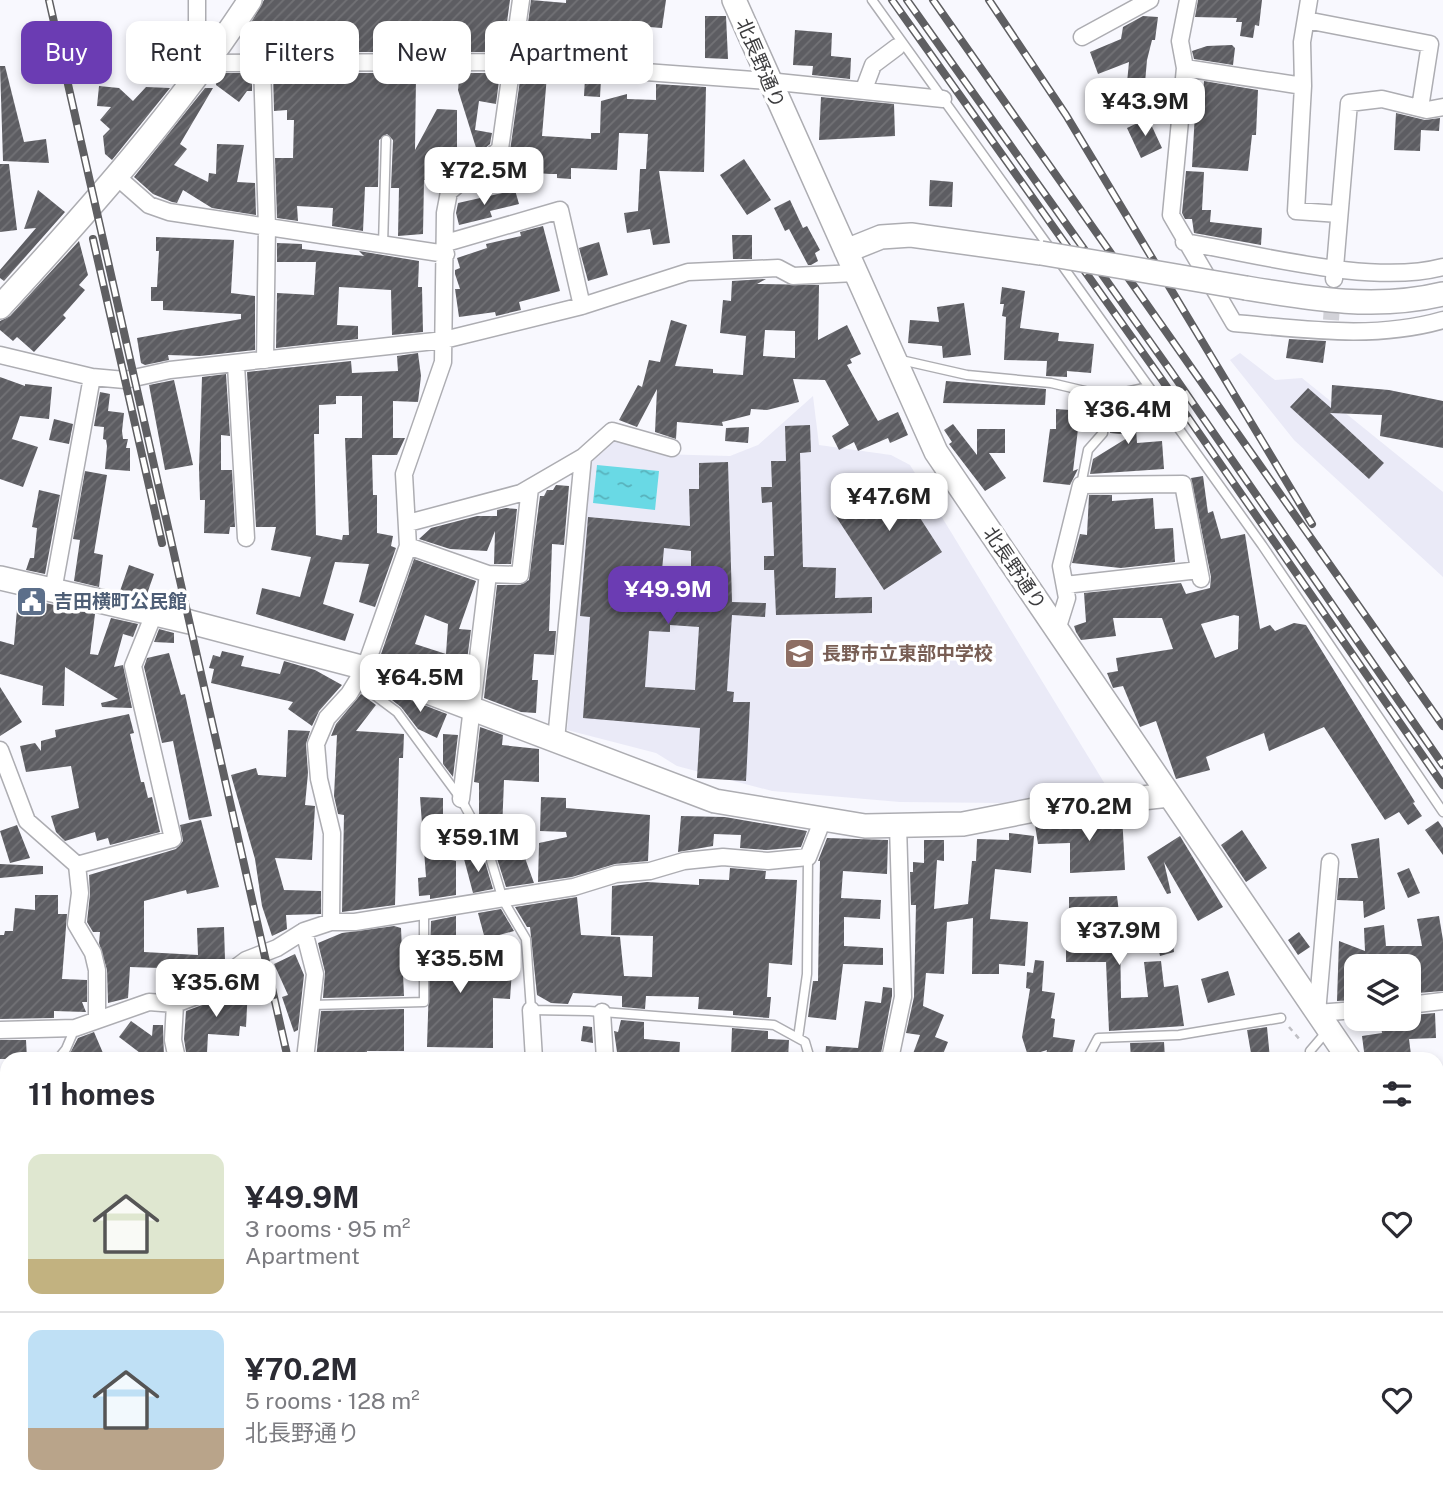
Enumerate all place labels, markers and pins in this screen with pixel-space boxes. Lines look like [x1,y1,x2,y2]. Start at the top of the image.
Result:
pin: ¥43.9M [1088,78,1202,138]
pin: ¥72.5M [427,148,541,207]
pin: ¥36.4M [1071,386,1185,446]
pin: ¥47.6M [832,474,946,533]
pin: ¥49.9M [611,566,725,626]
public building icon: 吉田横町公民館 [14,584,48,618]
place label: 吉田横町公民館 [54,590,187,612]
school or university icon: 長野市立東部中学校 [782,636,816,670]
place label: 長野市立東部中学校 [822,642,993,664]
pin: ¥64.5M [363,654,477,714]
pin: ¥70.2M [1032,784,1146,843]
pin: ¥59.1M [421,814,535,874]
pin: ¥37.9M [1062,908,1176,967]
pin: ¥35.5M [403,936,517,995]
pin: ¥35.6M [159,960,273,1019]

